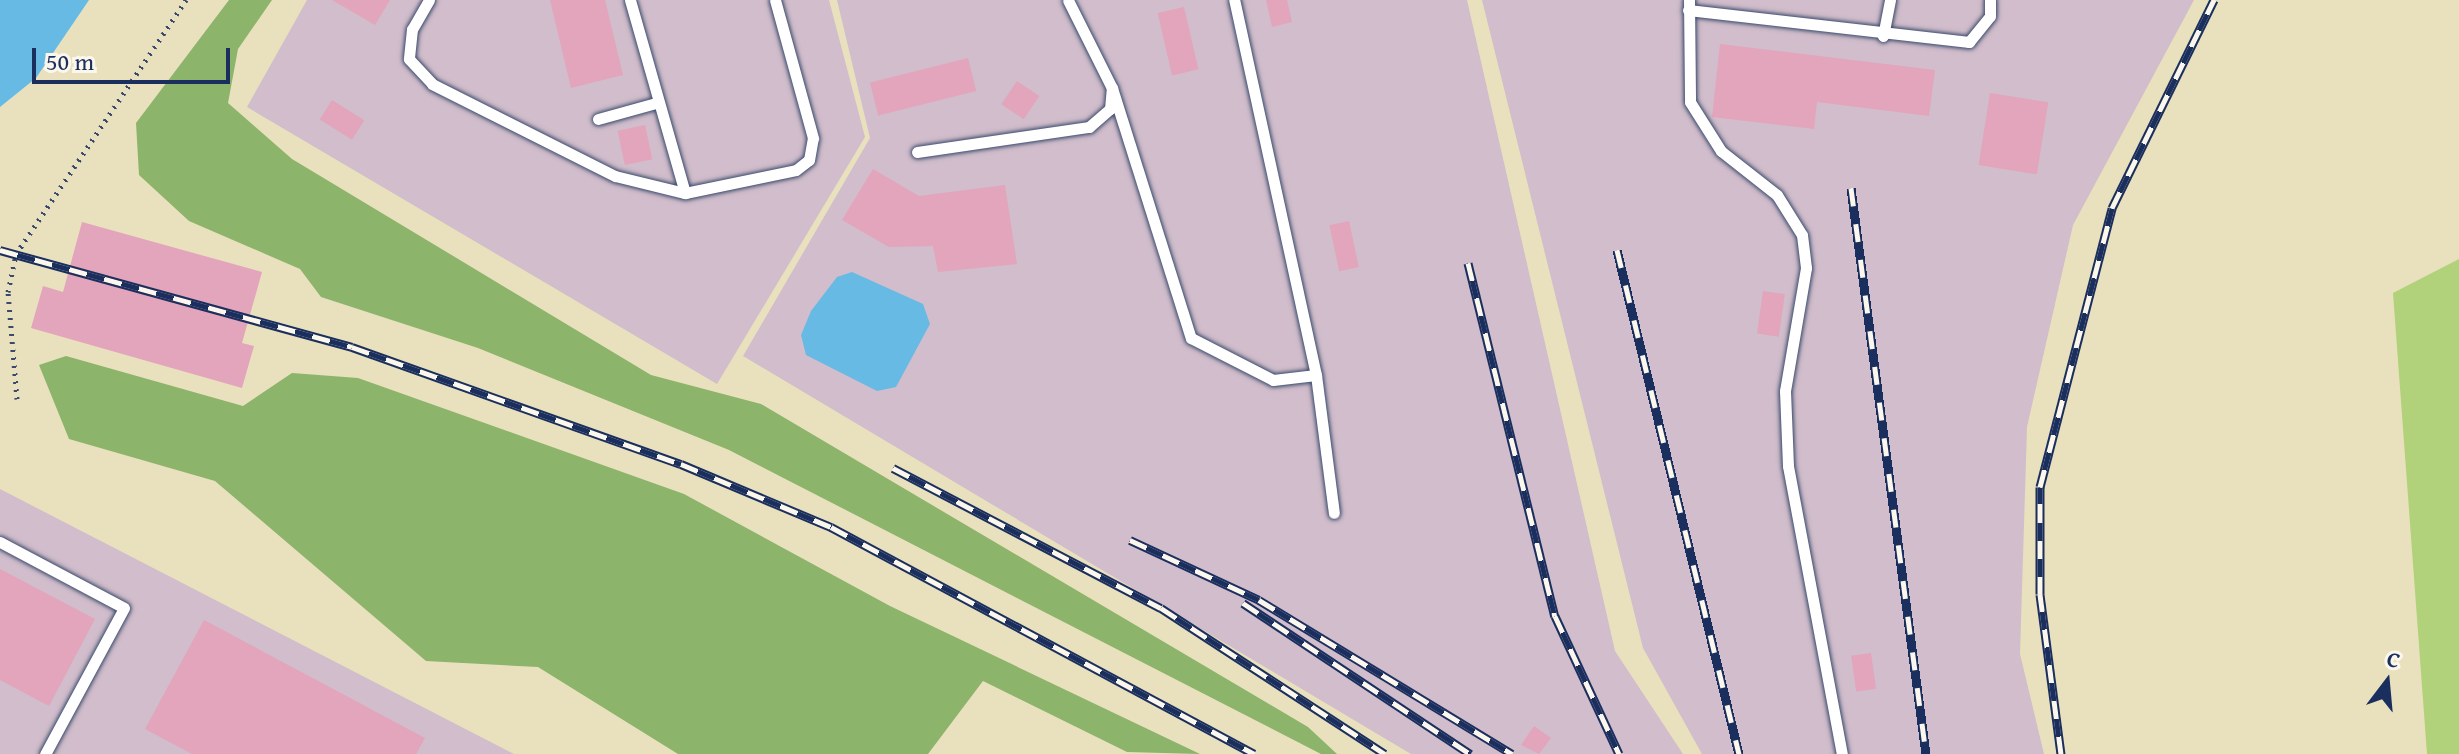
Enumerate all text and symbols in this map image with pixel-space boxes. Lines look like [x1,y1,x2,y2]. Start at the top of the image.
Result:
scale bar [36,32,234,82]
text: 50 m [46,44,94,79]
north arrow [2347,642,2427,722]
text: С [2383,642,2404,676]

